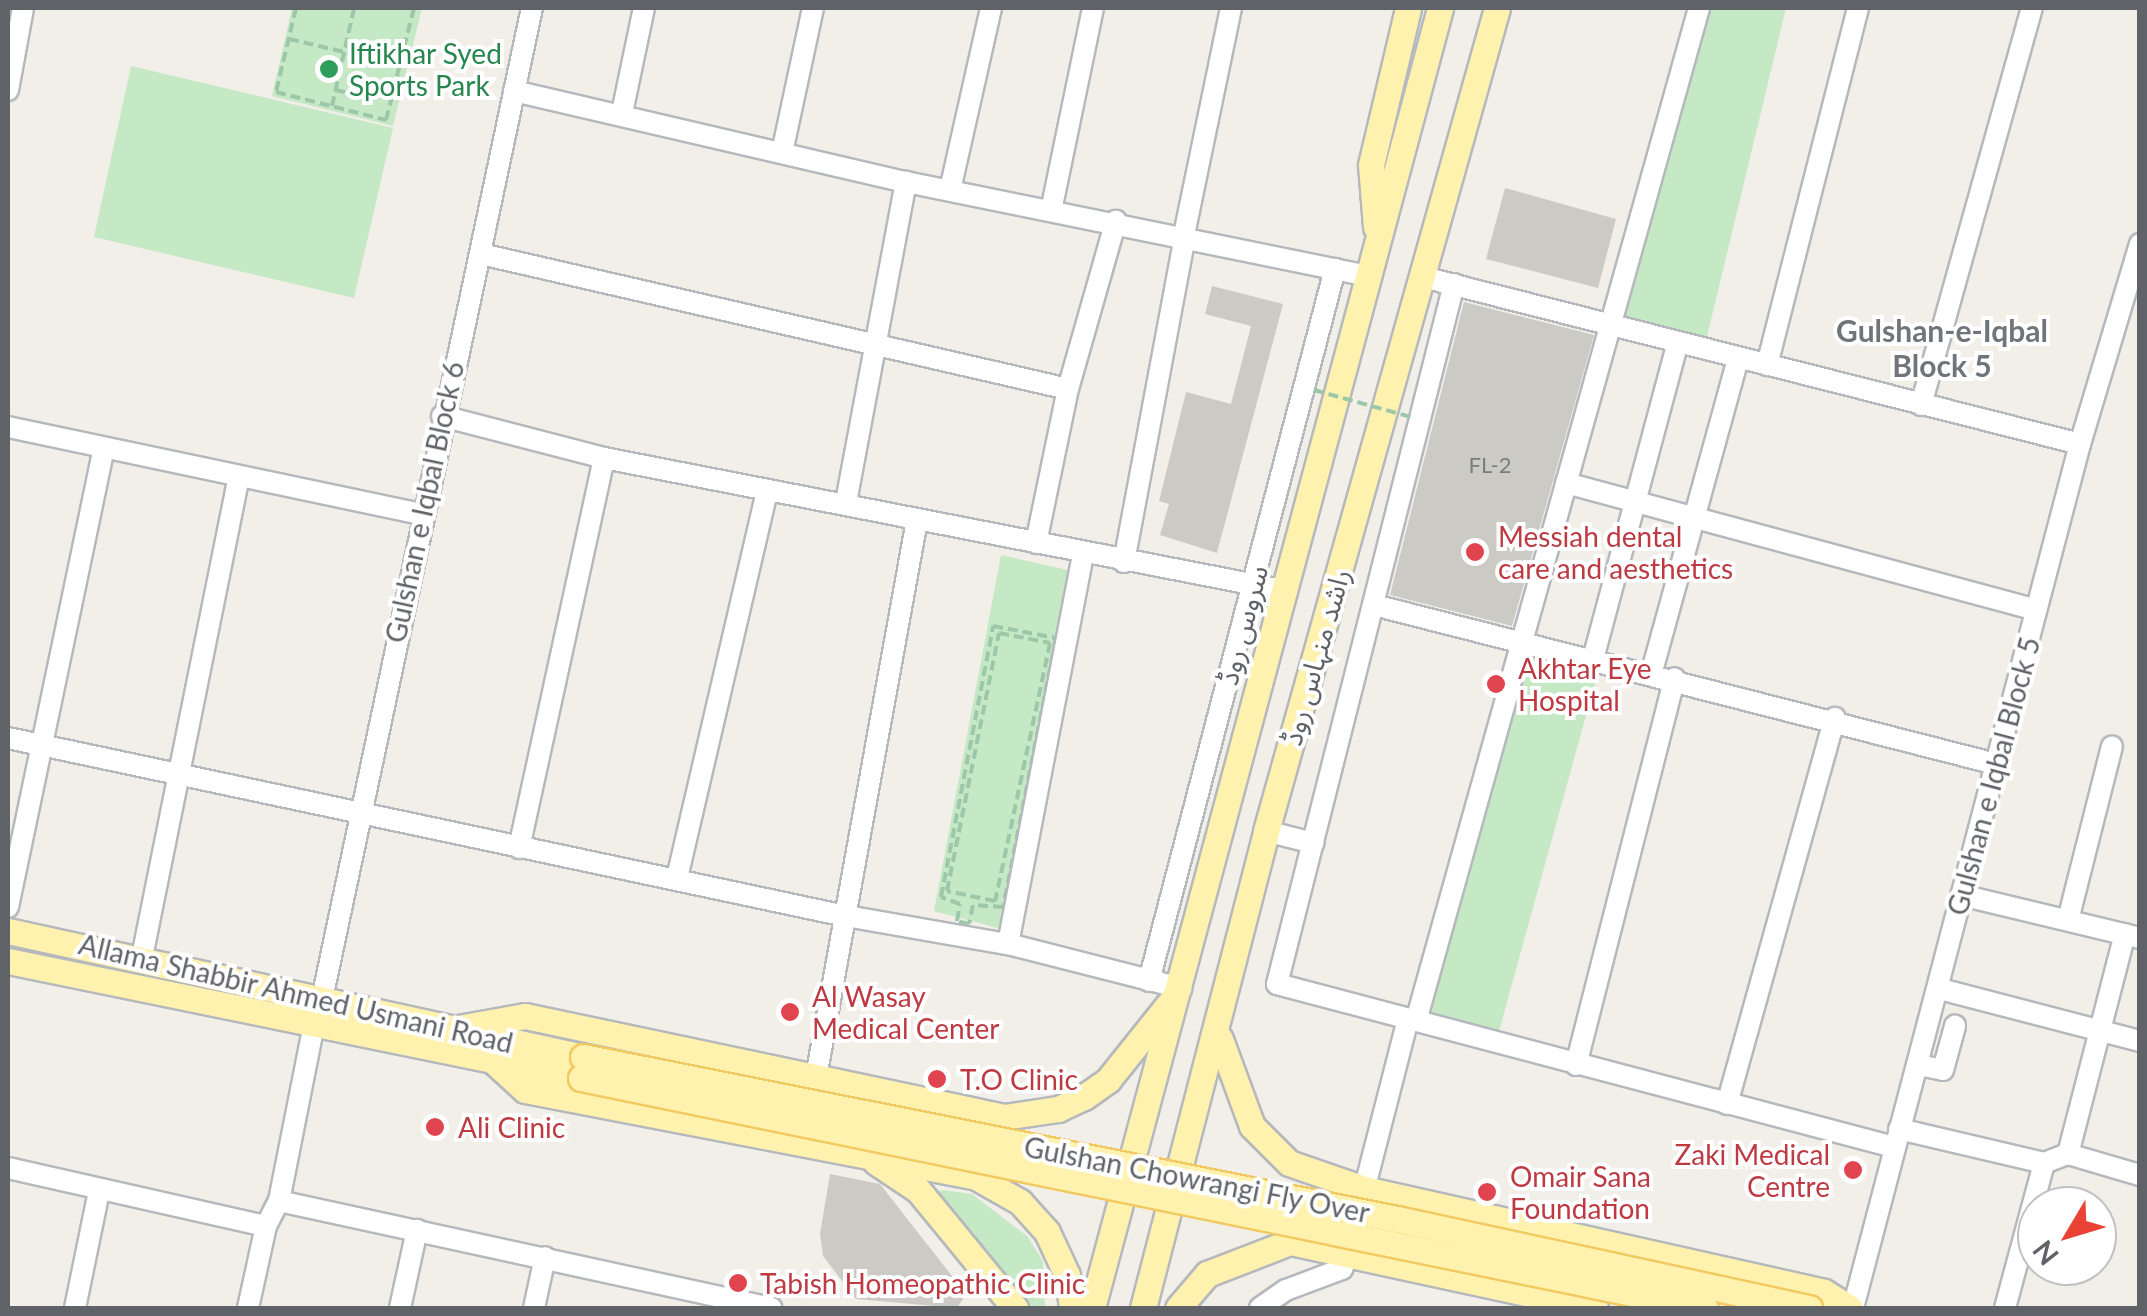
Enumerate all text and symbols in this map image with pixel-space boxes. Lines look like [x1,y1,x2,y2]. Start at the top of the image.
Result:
place label: Iftikhar Syed Sports Park [349,36,502,102]
marker: Iftikhar Syed Sports Park [318,58,340,80]
district label: Gulshan-e-Iqbal Block 5 [1836,312,2048,382]
street label: Gulshan e Iqbal Block 6 [378,358,470,646]
house number: FL-2 [1468,452,1512,478]
place label: Messiah dental care and aesthetics [1498,519,1733,585]
marker: Messiah dental care and aesthetics [1462,539,1488,565]
street label: سروس روڈ [1210,561,1274,689]
street label: راشد منہاس روڈ [1274,565,1356,749]
street label: Gulshan e Iqbal Block 5 [1940,633,2046,919]
place label: Akhtar Eye Hospital [1518,651,1652,717]
marker: Akhtar Eye Hospital [1483,671,1509,697]
street label: Allama Shabbir Ahmed Usmani Road [75,926,517,1060]
place label: Al Wasay Medical Center [812,979,999,1045]
marker: Al Wasay Medical Center [777,999,803,1025]
place label: T.O Clinic [960,1062,1078,1096]
marker: T.O Clinic [924,1066,950,1092]
place label: Ali Clinic [458,1110,565,1144]
marker: Ali Clinic [422,1114,448,1140]
street label: Gulshan Chowrangi Fly Over [1021,1129,1373,1229]
place label: Zaki Medical Centre [1675,1137,1830,1203]
marker: Zaki Medical Centre [1840,1157,1866,1183]
place label: Omair Sana Foundation [1510,1159,1652,1225]
marker: Omair Sana Foundation [1474,1179,1500,1205]
north arrow [2017,1186,2117,1286]
text: N [2025,1234,2065,1272]
place label: Tabish Homeopathic Clinic [760,1266,1085,1300]
marker: Tabish Homeopathic Clinic [725,1270,751,1296]

